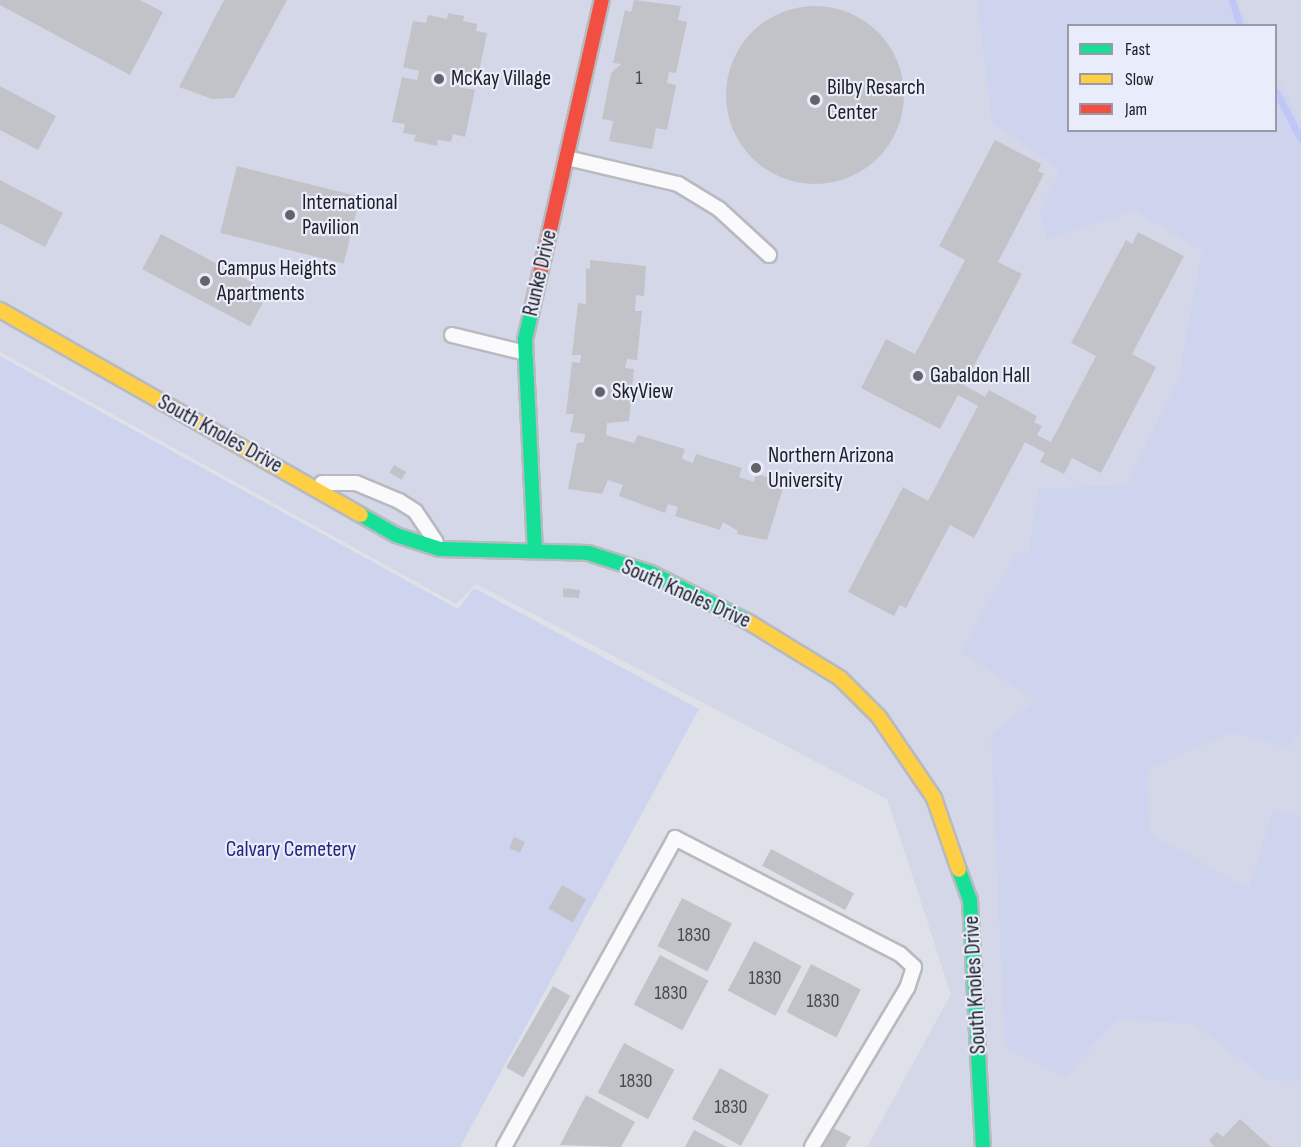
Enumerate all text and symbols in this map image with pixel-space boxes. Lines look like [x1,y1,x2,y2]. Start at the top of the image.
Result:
legend [1067,24,1277,132]
text: Fast [1125,39,1150,60]
place label: McKay Village [451,66,551,92]
house number: 1 [636,66,642,90]
text: Slow [1125,69,1154,90]
marker: McKay Village [432,72,446,86]
place label: Bilby Resarch Center [827,74,925,125]
marker: Bilby Resarch Center [808,93,822,107]
text: Jam [1125,99,1147,120]
place label: International Pavilion [302,189,398,240]
marker: International Pavilion [283,208,297,222]
street label: Runke Drive [517,227,563,319]
place label: Campus Heights Apartments [217,255,337,306]
marker: Campus Heights Apartments [198,274,212,288]
place label: Gabaldon Hall [930,363,1030,389]
marker: Gabaldon Hall [911,369,925,383]
place label: SkyView [612,379,673,405]
marker: SkyView [593,385,607,399]
street label: South Knoles Drive [153,389,287,479]
place label: Northern Arizona University [768,442,894,494]
marker: Northern Arizona University [749,461,763,475]
street label: South Knoles Drive [617,554,755,634]
park label: Calvary Cemetery [226,837,356,863]
street label: South Knoles Drive [958,915,992,1055]
house number: 1830 [677,923,711,947]
house number: 1830 [748,966,782,990]
house number: 1830 [654,981,688,1005]
house number: 1830 [806,989,840,1013]
house number: 1830 [619,1069,653,1093]
house number: 1830 [714,1095,748,1119]

